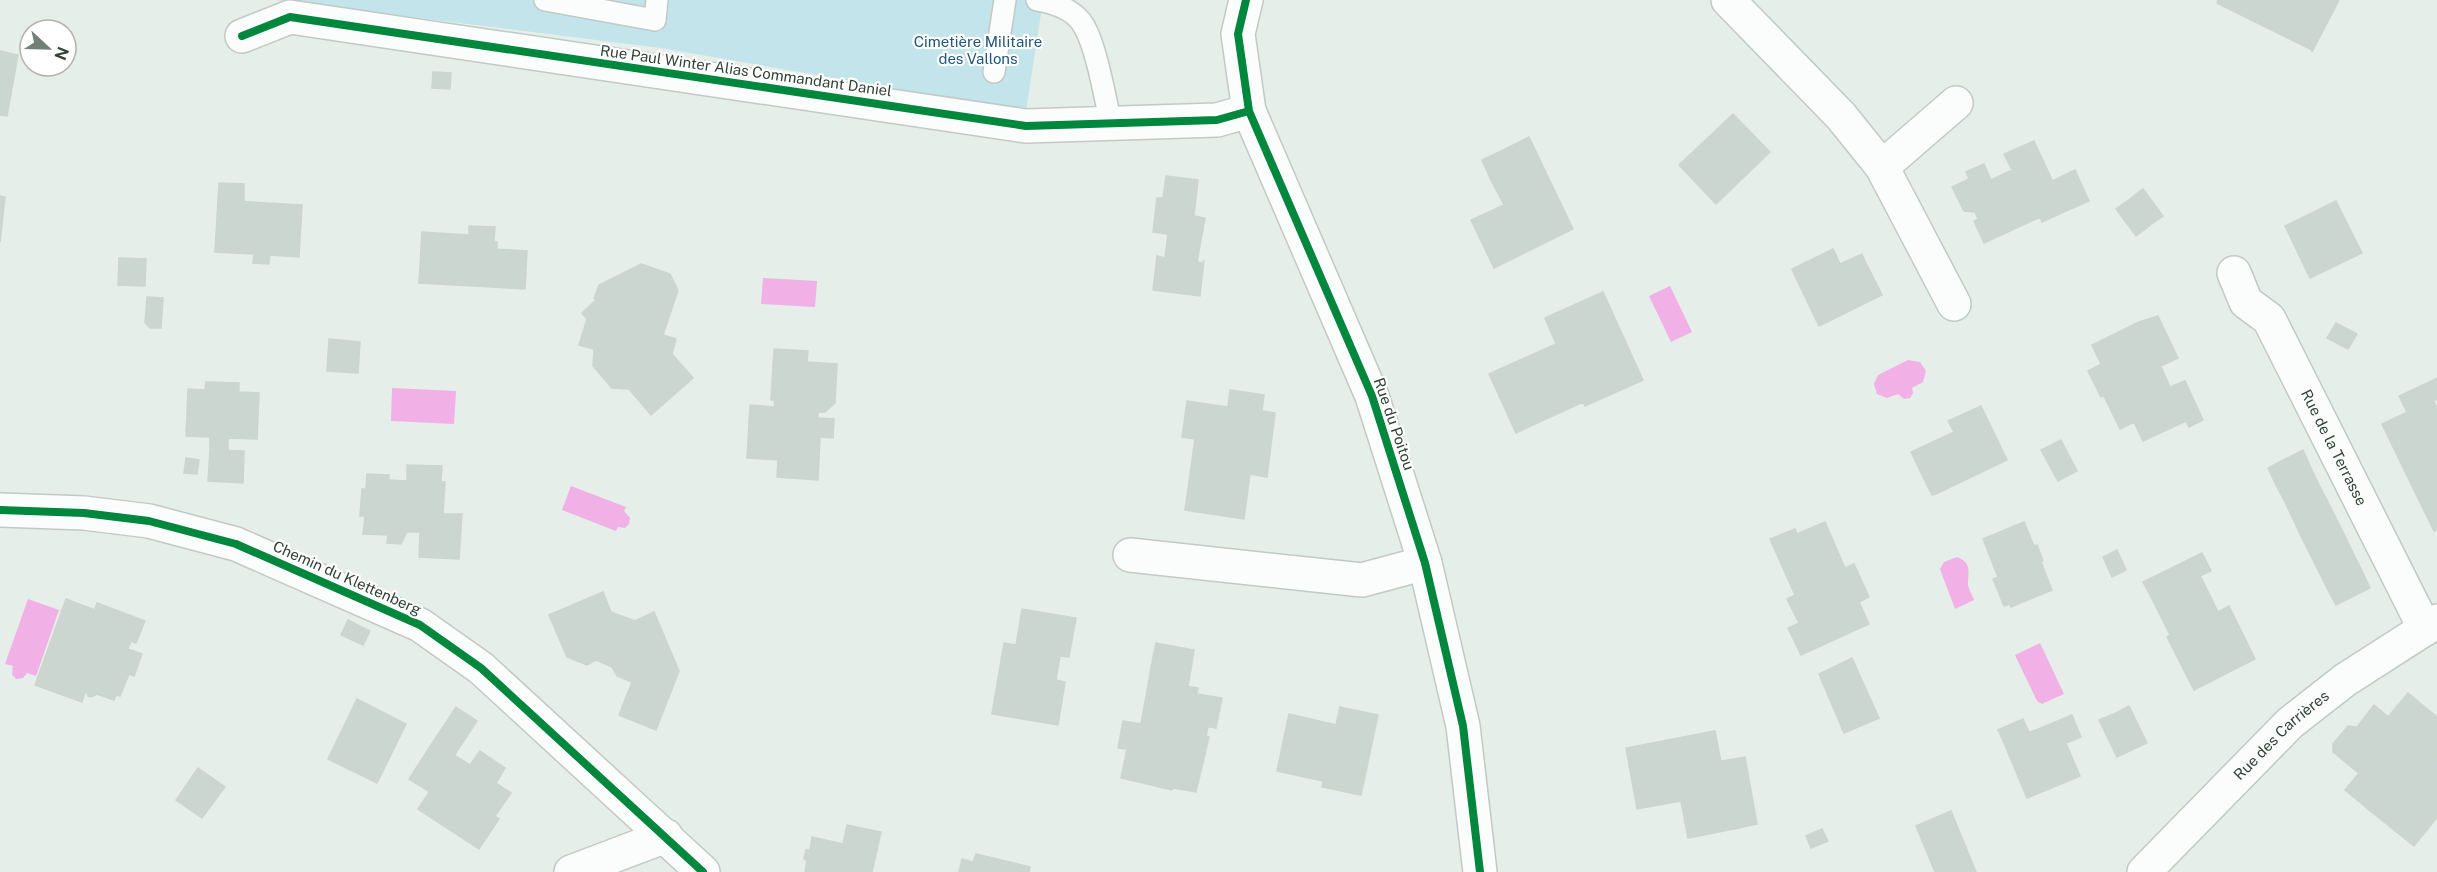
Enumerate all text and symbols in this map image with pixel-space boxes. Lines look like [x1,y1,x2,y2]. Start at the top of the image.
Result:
north arrow [18,18,78,78]
park label: Cimetière Militaire des Vallons [914,33,1042,67]
street label: Rue Paul Winter Alias Commandant Daniel [599,42,893,99]
text: N [50,44,73,63]
street label: Rue du Poitou [1371,376,1418,472]
street label: Rue de la Terrasse [2298,387,2371,508]
street label: Chemin du Klettenberg [270,537,424,618]
street label: Rue des Carrières [2230,687,2332,783]

